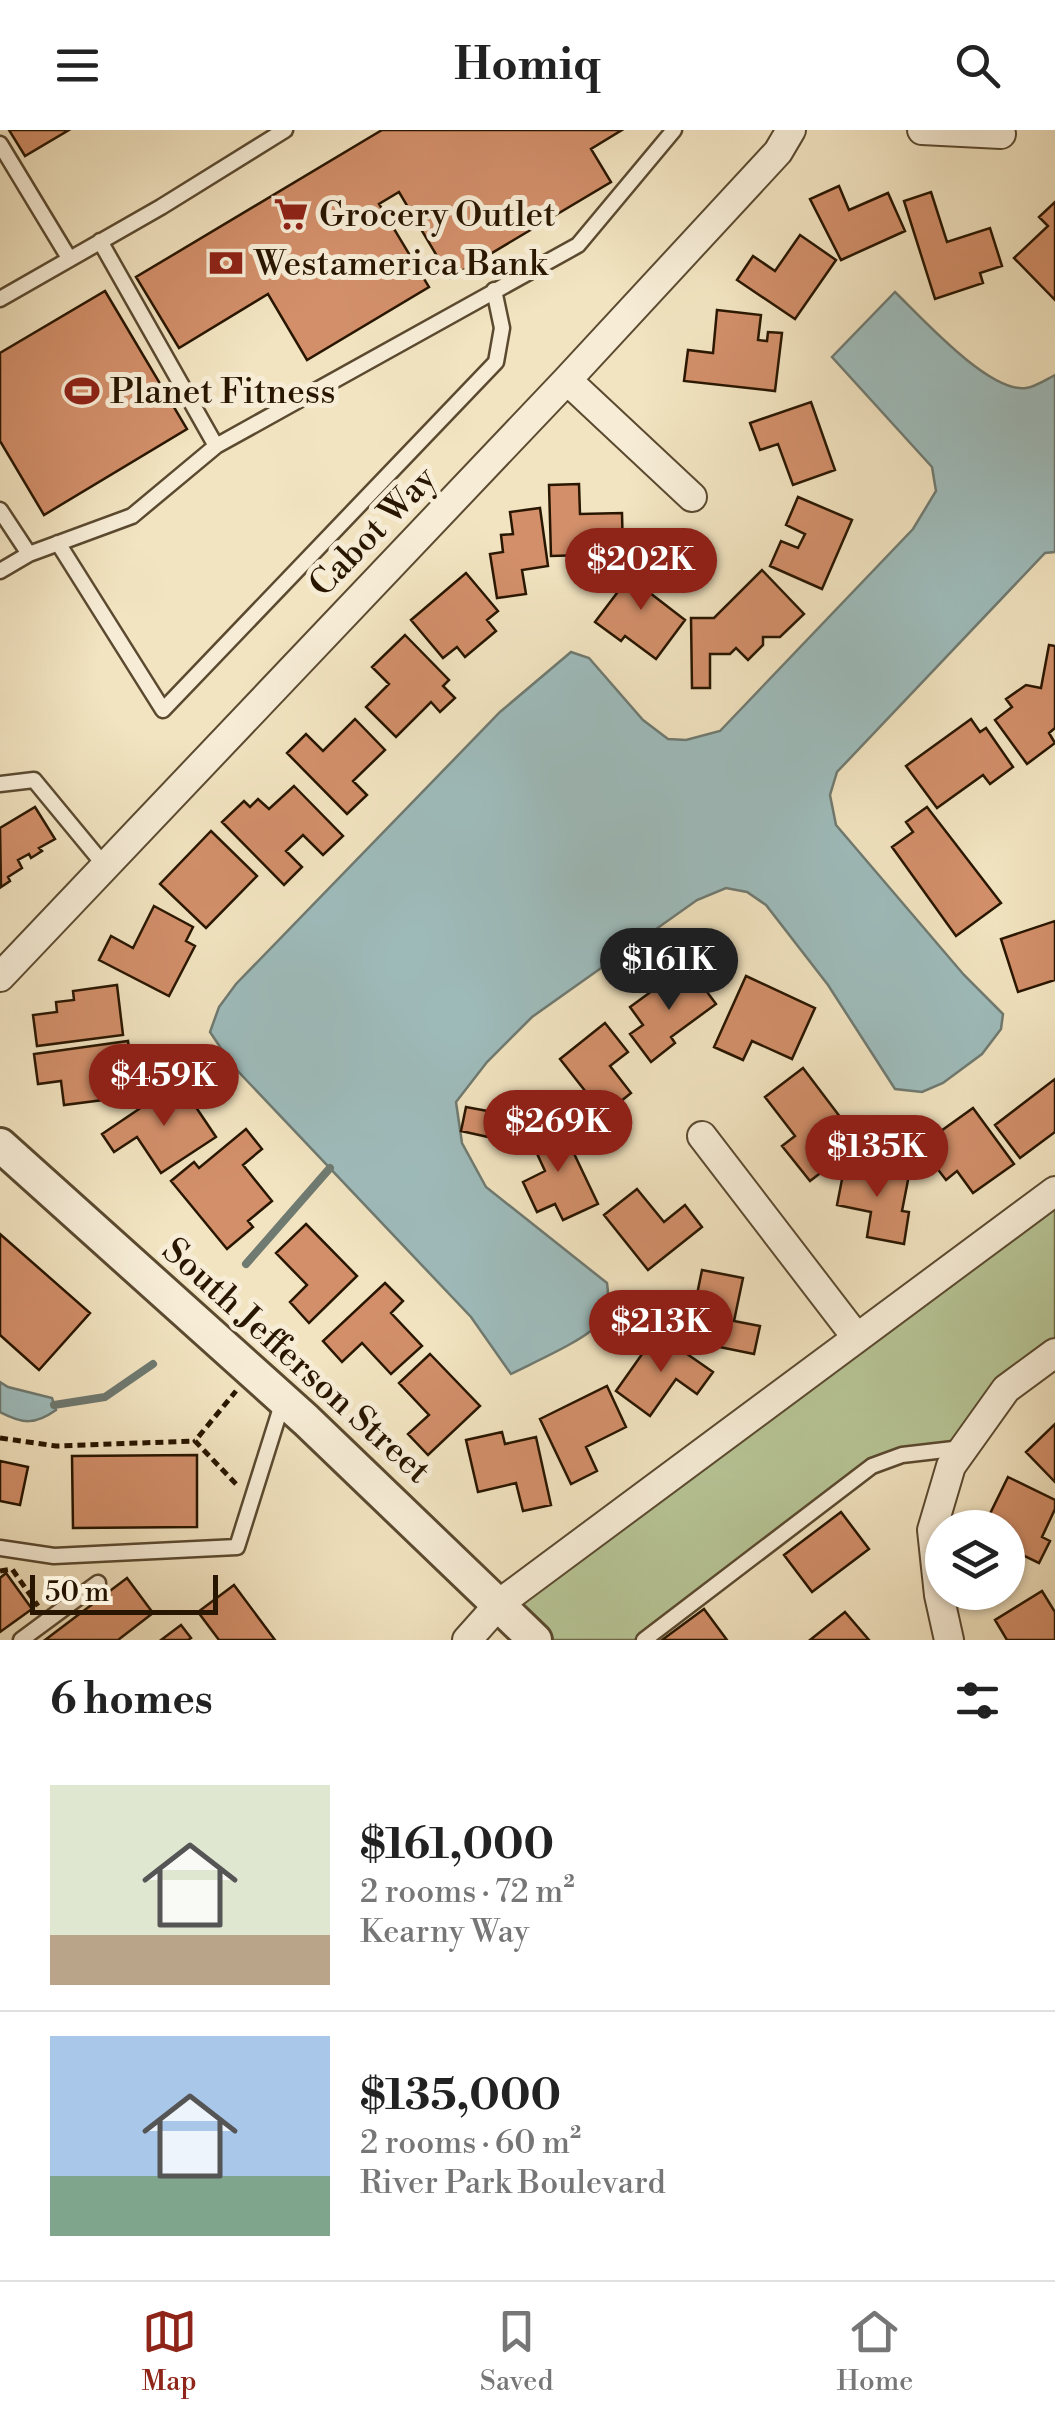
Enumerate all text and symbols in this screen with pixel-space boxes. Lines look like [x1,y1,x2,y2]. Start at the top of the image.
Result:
text: Homiq [454,37,601,94]
icon: menu [50,38,105,93]
icon: search [950,38,1005,93]
place label: Grocery Outlet [319,194,556,237]
supermarket icon: Grocery Outlet [272,195,310,233]
place label: Westamerica Bank [253,243,549,286]
bank icon: Westamerica Bank [207,244,245,282]
place label: Planet Fitness [110,371,335,414]
sports icon: Planet Fitness [63,372,101,410]
street label: Cabot Way [300,457,446,606]
pin: $202K [571,528,711,613]
text: $202K [587,540,695,580]
pin: $161K [599,928,739,1013]
text: $161K [622,940,716,980]
pin: $459K [94,1044,234,1129]
text: $459K [111,1056,217,1096]
pin: $269K [488,1090,628,1175]
text: $269K [505,1102,611,1142]
pin: $135K [807,1115,947,1200]
text: $135K [827,1127,927,1167]
street label: South Jefferson Street [153,1229,439,1493]
pin: $213K [591,1290,731,1375]
text: $213K [611,1302,711,1342]
map controls [925,1510,1025,1610]
button: layers [925,1510,1025,1610]
scale bar [30,1570,218,1614]
text: 50 m [45,1575,109,1610]
icon: filters [950,1673,1005,1728]
text: 6 homes [50,1674,213,1727]
text: $161,000 [360,1819,554,1872]
icon: home [130,1825,250,1945]
text: 2 rooms · 72 m² [360,1872,575,1912]
text: Kearny Way [360,1912,529,1952]
text: $135,000 [360,2070,561,2123]
icon: home [130,2076,250,2196]
text: 2 rooms · 60 m² [360,2123,581,2163]
text: River Park Boulevard [360,2163,666,2203]
tab: Map [142,2304,197,2399]
tab: Saved [480,2304,553,2399]
tab: Home [837,2304,913,2399]

